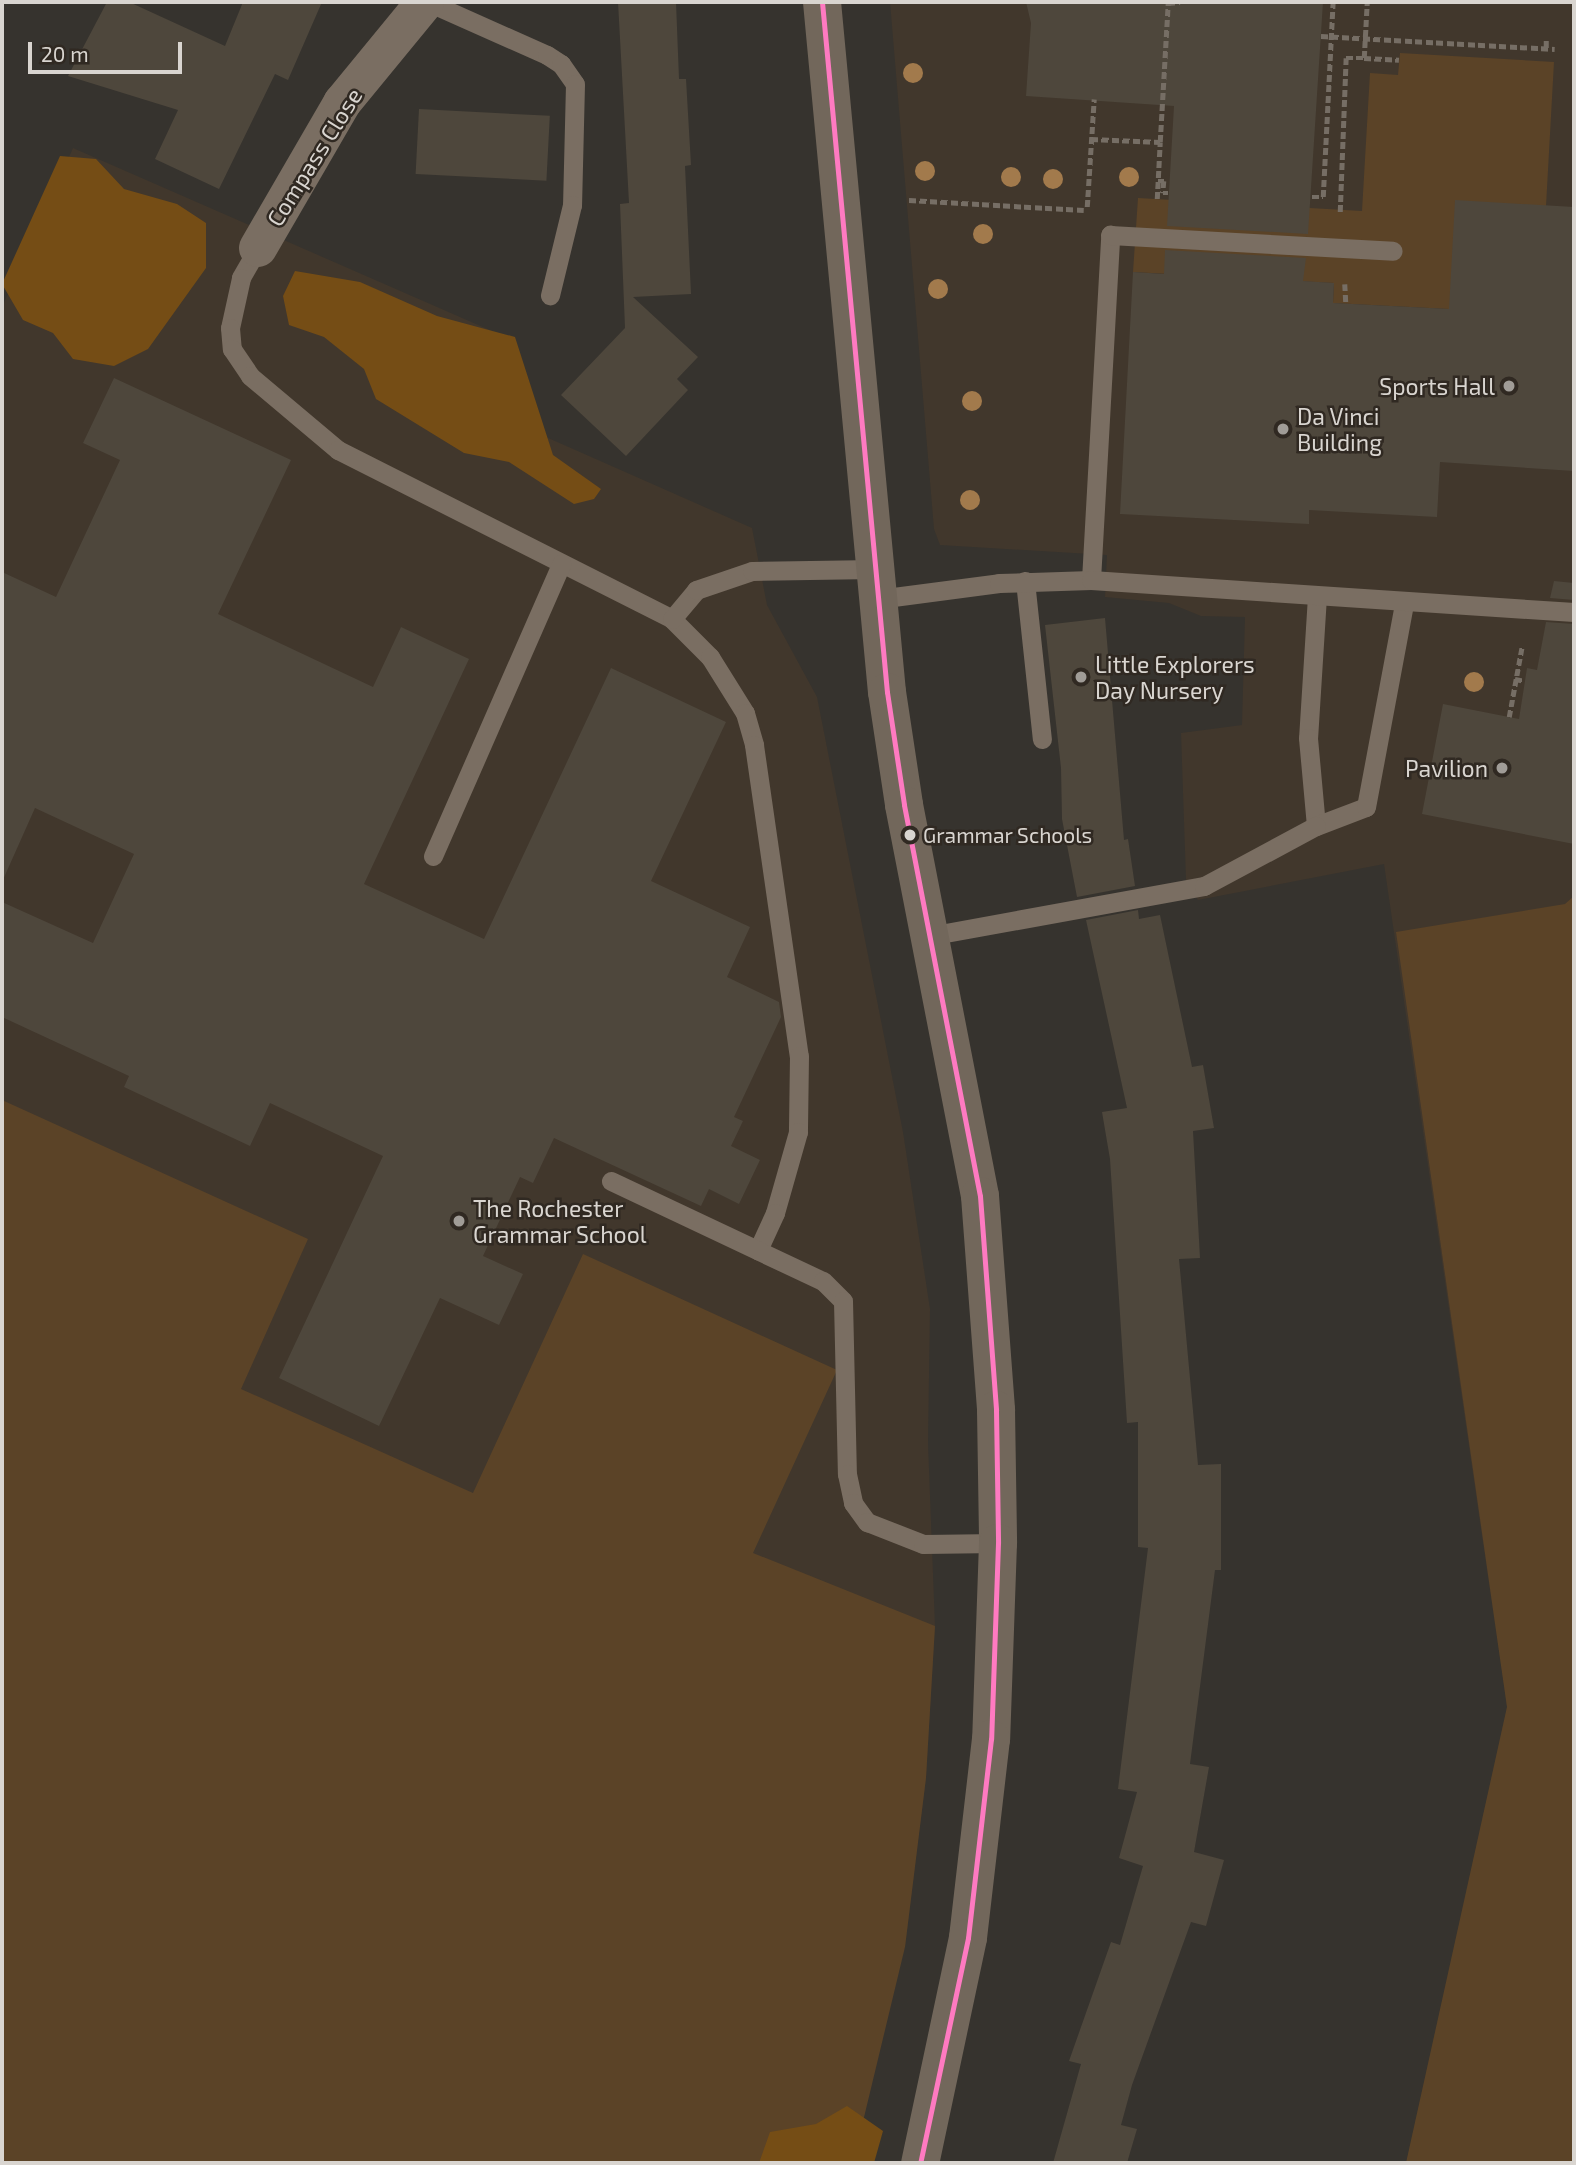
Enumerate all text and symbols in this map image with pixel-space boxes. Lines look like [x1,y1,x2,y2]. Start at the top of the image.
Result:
scale bar [32,28,186,72]
text: 20 m [41,41,89,66]
street label: Compass Close [260,83,368,231]
place label: Sports Hall [1379,372,1495,400]
marker: Sports Hall [1501,378,1517,394]
place label: Da Vinci Building [1297,402,1382,456]
marker: Da Vinci Building [1275,421,1291,437]
place label: Little Explorers Day Nursery [1095,650,1255,704]
marker: Little Explorers Day Nursery [1073,669,1089,685]
place label: Pavilion [1405,754,1488,782]
marker: Pavilion [1494,760,1510,776]
place label: Grammar Schools [923,822,1093,848]
marker: Grammar Schools [903,828,917,842]
place label: The Rochester Grammar School [473,1194,647,1248]
marker: The Rochester Grammar School [451,1213,467,1229]

